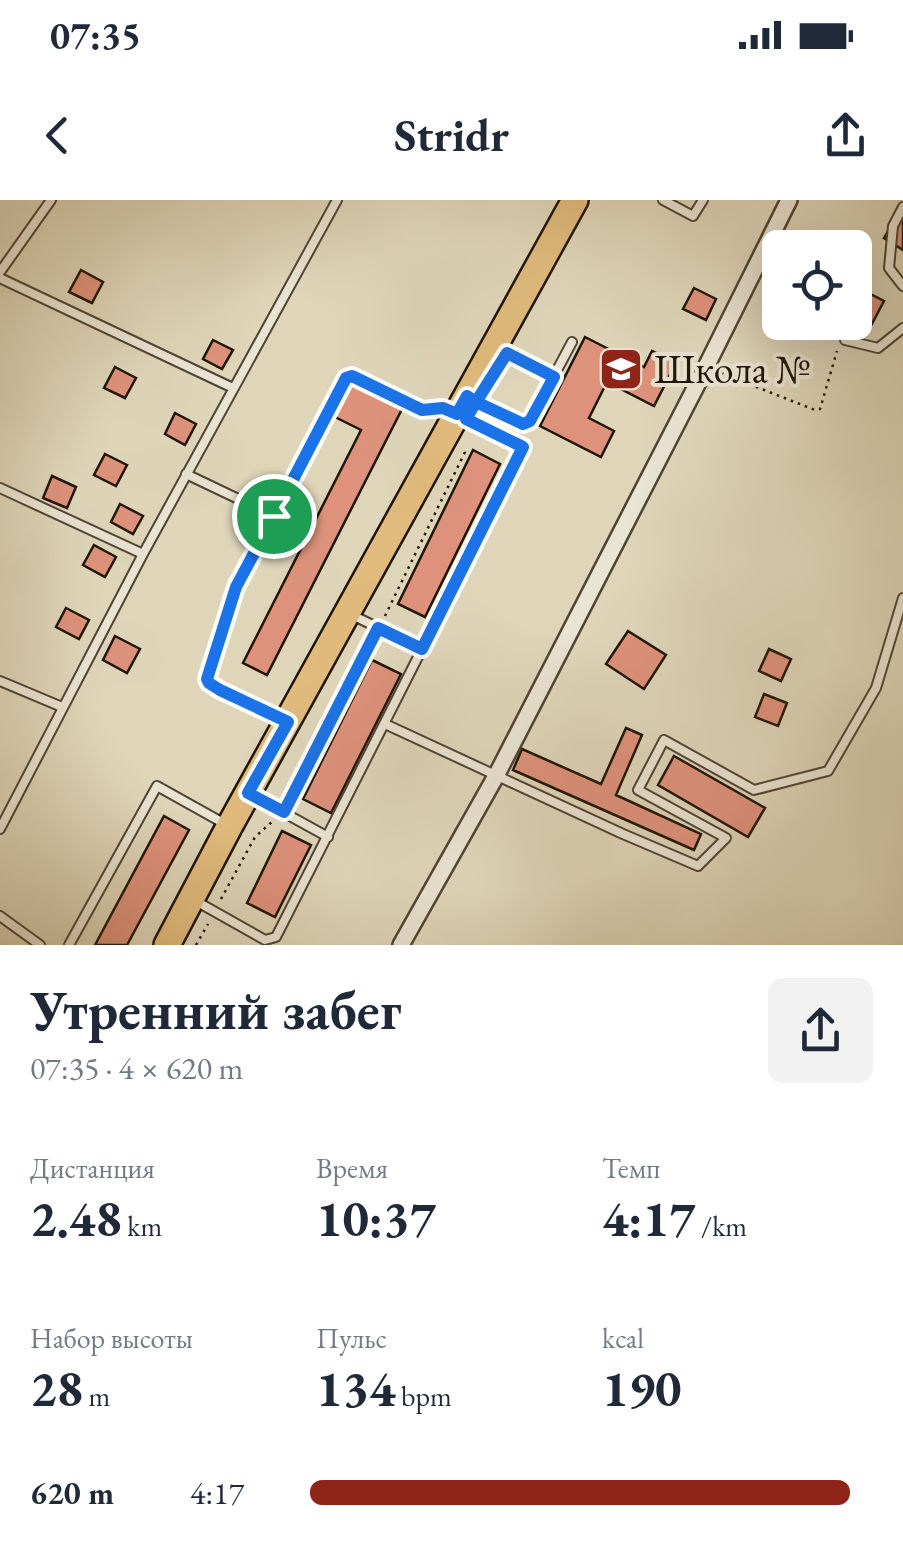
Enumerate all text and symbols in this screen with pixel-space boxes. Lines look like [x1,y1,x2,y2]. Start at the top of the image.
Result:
text: 07:35 [50,11,141,60]
text: Stridr [394,106,509,164]
icon: back [30,108,85,163]
icon: share [818,108,873,163]
map controls [762,230,872,340]
button: locate [762,230,872,340]
place label: Школа № [654,343,810,395]
school or university icon: Школа № [598,346,644,392]
pin [232,474,317,559]
icon: arrive [247,489,302,544]
text: Утренний забег [30,974,402,1045]
button: share [768,978,873,1083]
text: 07:35 · 4 × 620 m [30,1047,243,1089]
text: Дистанция [30,1150,155,1186]
text: Время [316,1150,388,1186]
text: Темп [602,1150,660,1186]
text: 2.48 [30,1186,122,1251]
text: 10:37 [316,1186,436,1251]
text: 4:17 [602,1186,695,1251]
text: km [122,1208,162,1244]
text: /km [695,1208,747,1244]
text: Набор высоты [30,1320,193,1356]
text: Пульс [316,1320,387,1356]
text: kcal [602,1320,644,1356]
text: 28 [30,1356,83,1421]
text: 134 [316,1356,395,1421]
text: 190 [602,1356,681,1421]
text: m [83,1378,110,1414]
text: bpm [395,1378,452,1414]
text: 620 m [30,1472,114,1514]
text: 4:17 [190,1472,244,1514]

